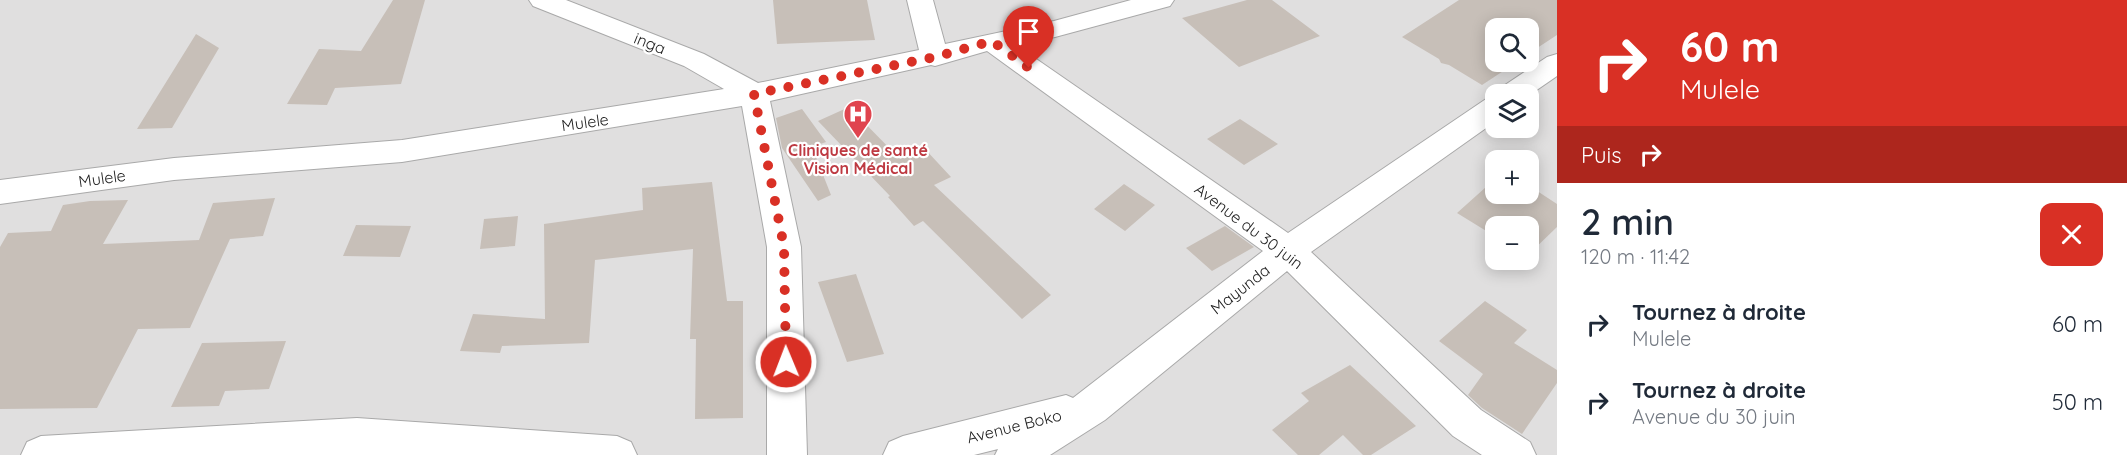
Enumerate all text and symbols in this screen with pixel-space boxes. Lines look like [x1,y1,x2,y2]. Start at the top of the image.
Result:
pin [1003,6,1054,68]
icon: arrive [1012,15,1045,48]
map controls [1485,18,1539,270]
button: search [1485,18,1539,72]
text: 60 m [1680,20,1780,73]
icon: right [1581,24,1659,102]
street label: inga [631,28,669,58]
text: Mulele [1680,72,1760,106]
button: layers [1485,84,1539,138]
hospital icon: Cliniques de santé Vision Médical [842,98,874,140]
street label: Mulele [560,109,610,135]
icon: right [1634,138,1667,171]
place label: Cliniques de santé Vision Médical [788,140,928,178]
text: Puis [1581,141,1622,169]
button: + [1485,150,1539,204]
street label: Mulele [77,165,127,191]
street label: Avenue du 30 juin [1191,179,1307,273]
text: 2 min [1581,199,1674,244]
button: close [2040,203,2103,266]
button: − [1485,216,1539,270]
text: 120 m · 11:42 [1581,244,1690,269]
street label: Mayunda [1206,260,1274,318]
text: Tournez à droite [1632,298,1806,326]
icon: right [1581,308,1614,341]
text: 60 m [2052,310,2103,338]
text: Mulele [1632,326,1691,351]
position arrow [754,330,818,394]
text: Tournez à droite [1632,376,1806,404]
icon: right [1581,386,1614,419]
text: 50 m [2052,388,2103,416]
text: Avenue du 30 juin [1632,404,1796,429]
street label: Avenue Boko [965,405,1063,447]

